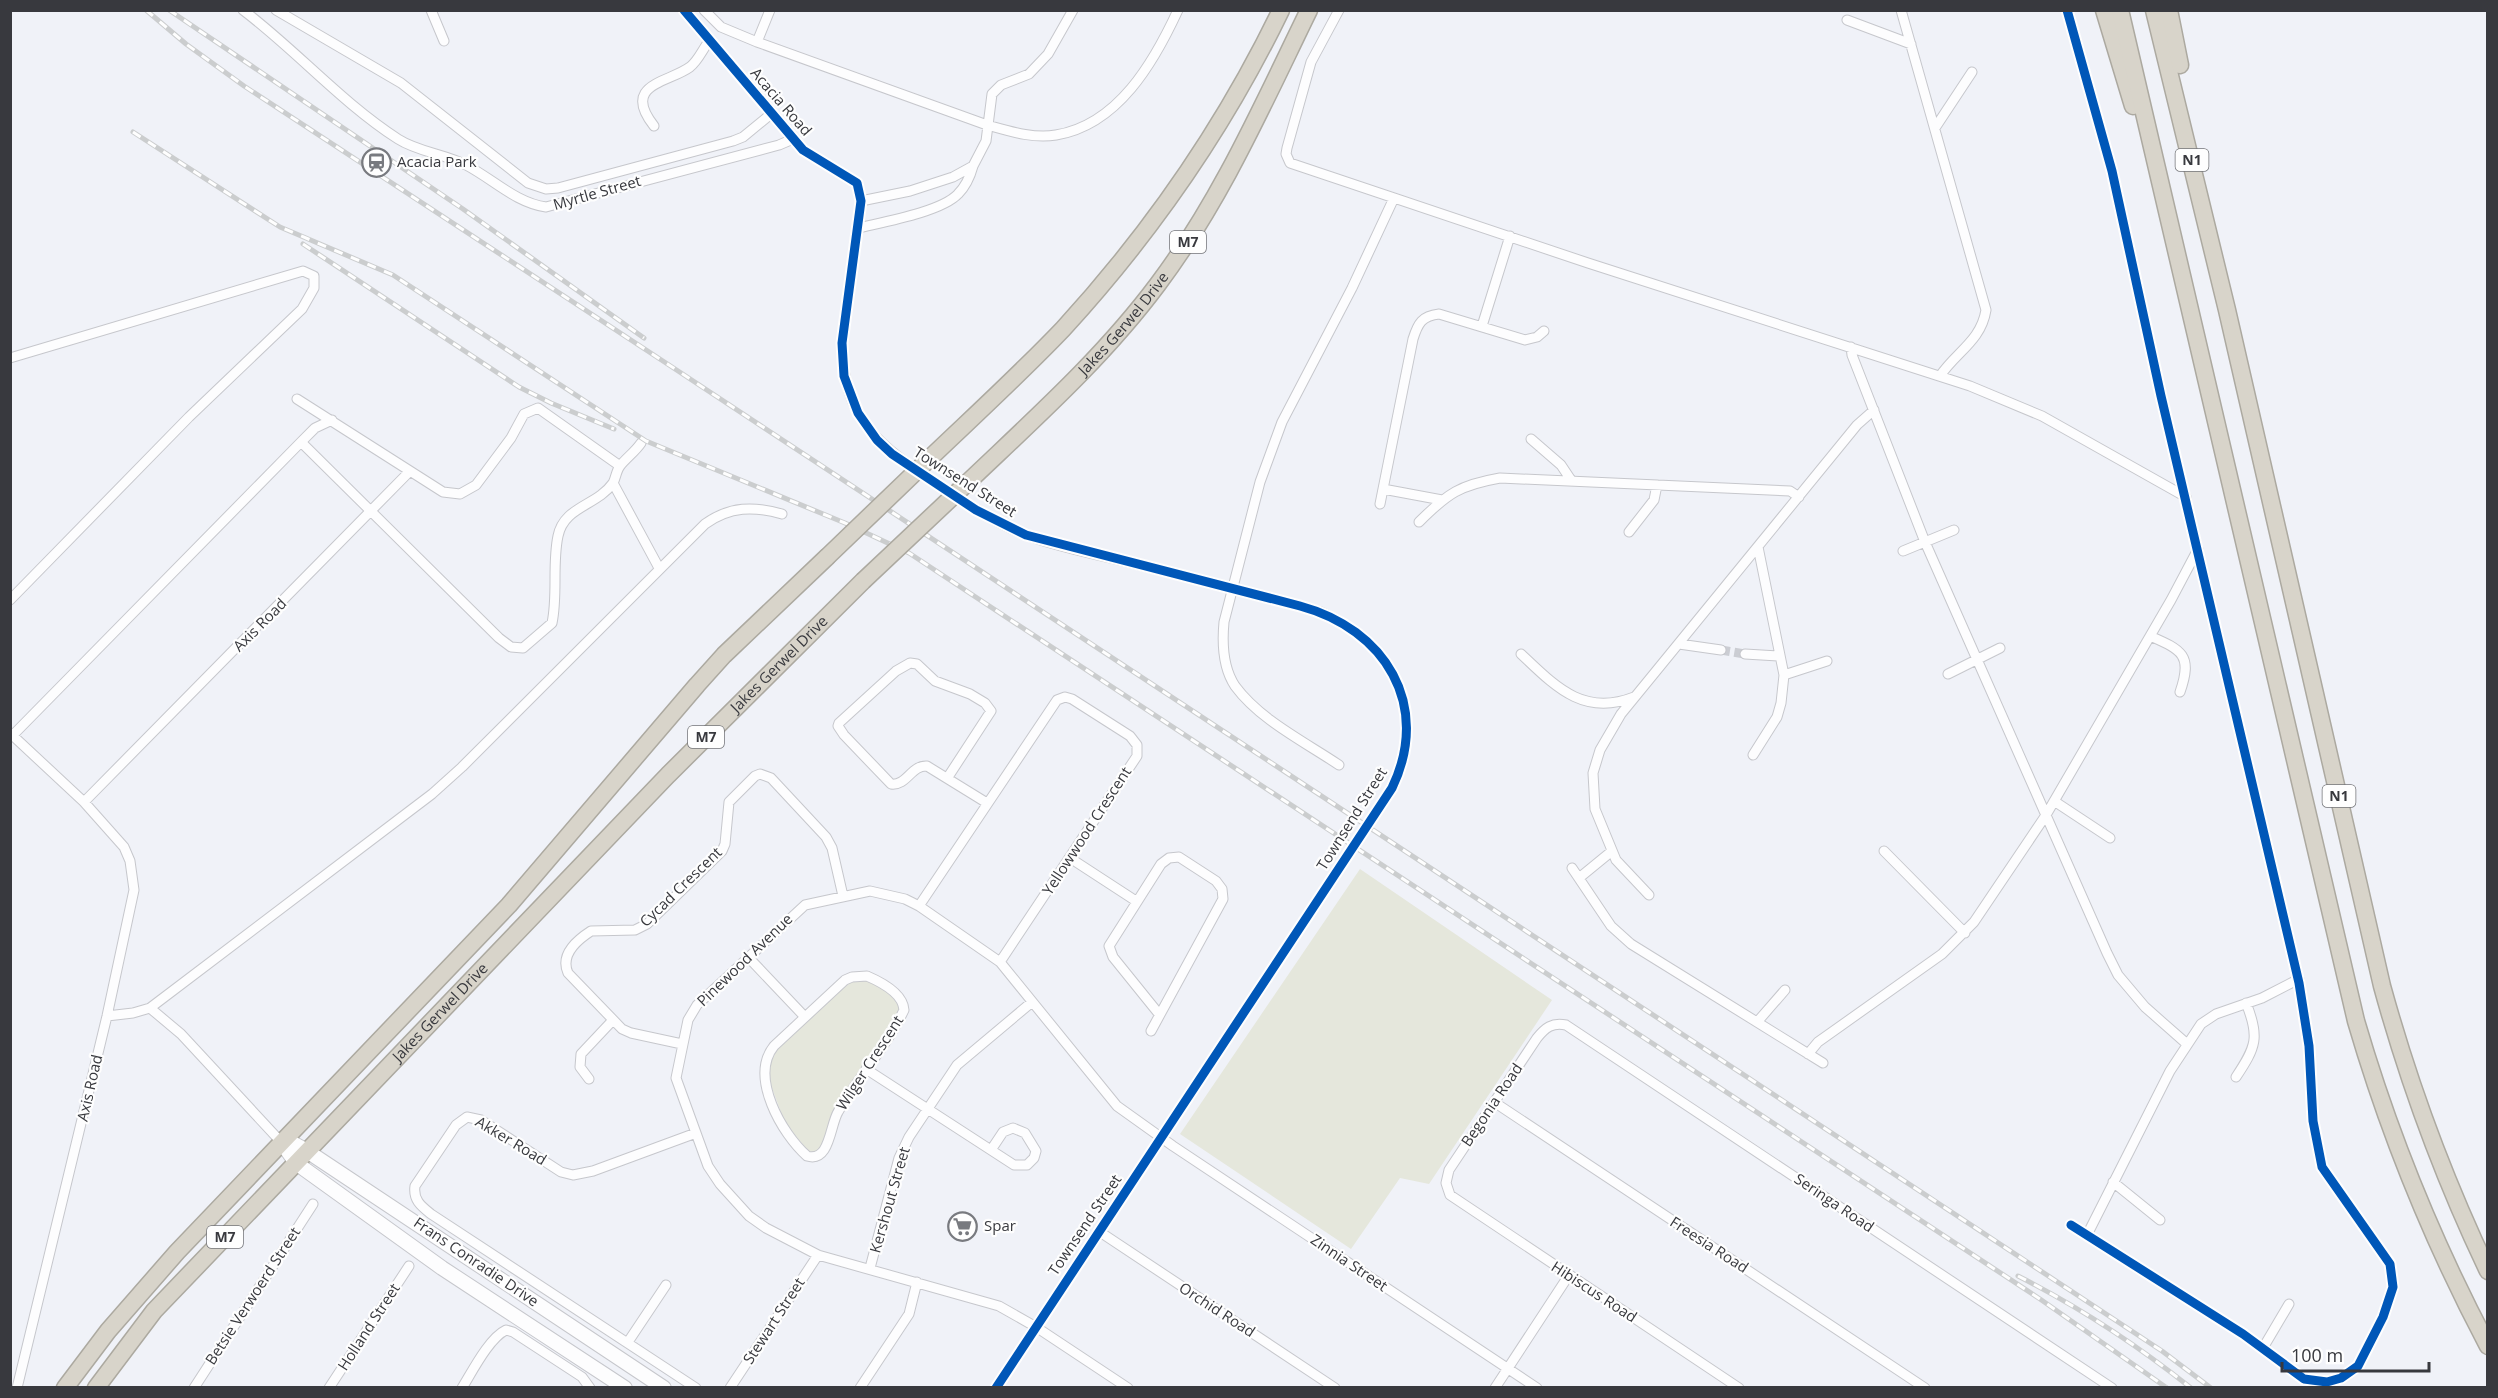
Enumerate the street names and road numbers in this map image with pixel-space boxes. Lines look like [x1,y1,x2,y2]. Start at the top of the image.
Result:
street label: Acacia Road [747,63,817,140]
road number: N1 [2176,149,2208,171]
street label: Myrtle Street [550,170,643,214]
road number: M7 [1170,231,1206,253]
street label: Jakes Gerwel Drive [1072,268,1173,381]
street label: Townsend Street [910,441,1021,521]
street label: Axis Road [228,593,290,655]
street label: Jakes Gerwel Drive [724,611,832,718]
road number: M7 [688,726,724,748]
street label: Yellowwood Crescent [1037,762,1135,898]
street label: Townsend Street [1311,763,1391,874]
road number: N1 [2322,785,2356,807]
street label: Cycad Crescent [635,842,726,931]
street label: Pinewood Avenue [692,909,796,1010]
street label: Jakes Gerwel Drive [386,958,492,1067]
street label: Wilger Crescent [831,1011,907,1114]
street label: Axis Road [72,1052,106,1123]
street label: Begonia Road [1456,1059,1526,1150]
street label: Akker Road [472,1111,551,1169]
street label: Kershout Street [864,1144,914,1255]
street label: Seringa Road [1791,1168,1878,1236]
street label: Townsend Street [1043,1170,1125,1279]
street label: Freesia Road [1666,1211,1753,1277]
street label: Frans Conradie Drive [410,1212,543,1310]
street label: Betsie Verwoerd Street [200,1223,304,1368]
road number: M7 [207,1226,243,1248]
street label: Zinnia Street [1307,1229,1392,1295]
street label: Hibiscus Road [1548,1256,1641,1326]
street label: Stewart Street [738,1273,809,1368]
street label: Orchid Road [1176,1277,1259,1341]
street label: Holland Street [332,1279,404,1374]

